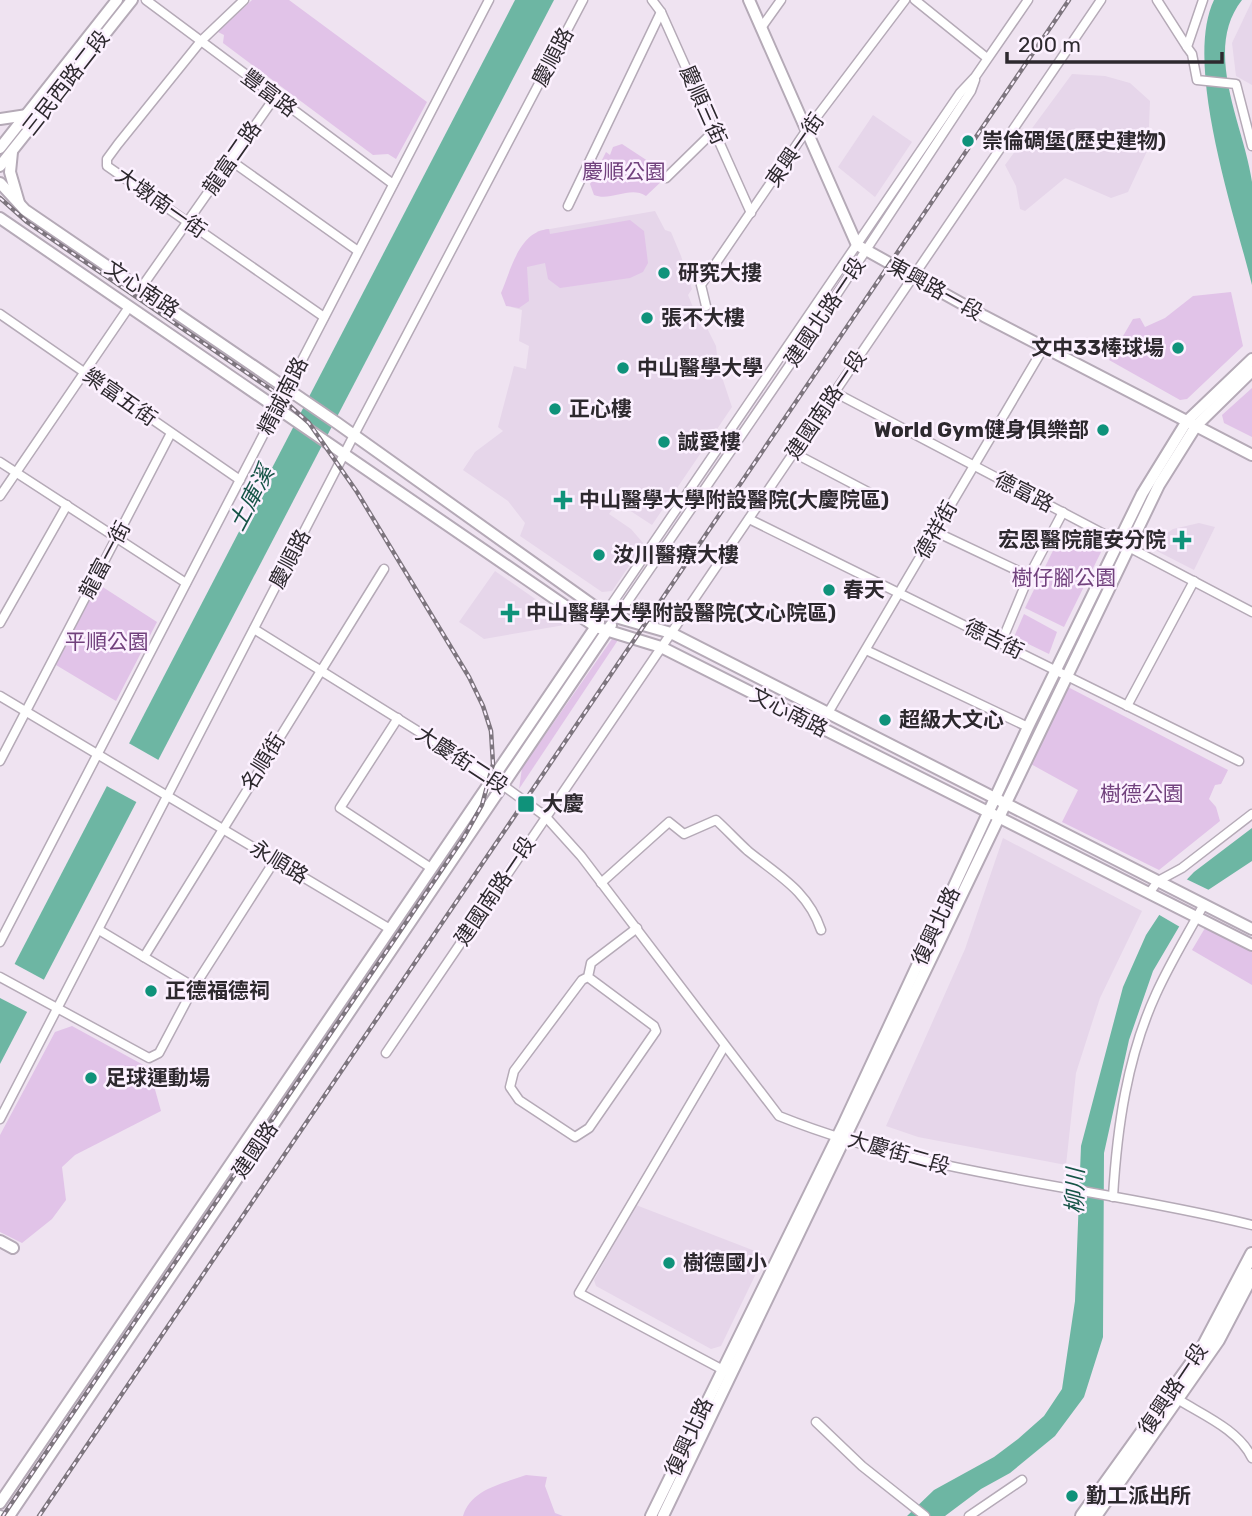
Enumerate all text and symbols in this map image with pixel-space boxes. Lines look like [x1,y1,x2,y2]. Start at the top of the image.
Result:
scale bar [1007,21,1222,65]
street label: 慶順路 [527,23,578,90]
street label: 三民西路二段 [17,25,114,140]
text: 200 m [1018,32,1081,57]
street label: 慶順三街 [675,61,732,148]
street label: 豐富路 [237,64,302,122]
street label: 東興一街 [760,108,829,191]
street label: 龍富二路 [197,116,266,199]
place label: 崇倫碉堡(歷史建物) [982,128,1166,153]
marker: 崇倫碉堡(歷史建物) [960,133,976,149]
park label: 慶順公園 [582,159,666,184]
street label: 大墩南一街 [111,162,211,243]
street label: 東興路一段 [883,252,987,325]
street label: 建國北路一段 [779,253,870,371]
street label: 文心南路 [100,255,184,322]
place label: 研究大摟 [678,260,762,285]
marker: 研究大摟 [656,265,672,281]
place label: 張不大樓 [661,305,745,330]
marker: 張不大樓 [639,310,655,326]
place label: 文中33棒球場 [1031,335,1164,360]
marker: 文中33棒球場 [1170,340,1186,356]
street label: 建國南路一段 [780,346,871,464]
street label: 精誠南路 [252,353,313,439]
place label: 中山醫學大學 [637,355,763,380]
marker: 中山醫學大學 [615,360,631,376]
street label: 樂富五街 [79,362,162,431]
place label: 正心樓 [569,396,632,421]
marker: 正心樓 [547,401,563,417]
place label: World Gym健身俱樂部 [874,417,1089,442]
marker: World Gym健身俱樂部 [1095,422,1111,438]
place label: 誠愛樓 [678,429,741,454]
marker: 誠愛樓 [656,434,672,450]
water label: 土庫溪 [222,458,281,535]
street label: 德富路 [990,466,1058,517]
place label: 中山醫學大學附設醫院(大慶院區) [579,487,889,512]
marker: 中山醫學大學附設醫院(大慶院區) [553,490,573,510]
street label: 德祥街 [909,496,962,563]
street label: 龍富一街 [74,517,135,603]
street label: 慶順路 [264,525,315,592]
place label: 宏恩醫院龍安分院 [998,527,1166,552]
marker: 宏恩醫院龍安分院 [1172,530,1192,550]
place label: 汝川醫療大樓 [613,542,739,567]
marker: 汝川醫療大樓 [591,547,607,563]
park label: 樹仔腳公園 [1012,565,1117,590]
place label: 春天 [843,577,885,602]
marker: 春天 [821,582,837,598]
place label: 中山醫學大學附設醫院(文心院區) [526,600,836,625]
marker: 中山醫學大學附設醫院(文心院區) [500,603,520,623]
street label: 德吉街 [960,614,1028,664]
park label: 平順公園 [65,629,149,654]
street label: 文心南路 [746,681,832,742]
place label: 超級大文心 [899,707,1004,732]
marker: 超級大文心 [877,712,893,728]
street label: 大慶街二段 [411,721,513,799]
street label: 名順街 [235,728,290,795]
park label: 樹德公園 [1100,781,1184,806]
place label: 大慶 [542,791,584,816]
marker: 大慶 [516,794,536,814]
street label: 建國南路一段 [449,832,540,950]
street label: 永順路 [246,835,313,889]
street label: 復興北路 [906,882,965,969]
place label: 正德福德祠 [165,978,270,1003]
marker: 正德福德祠 [143,983,159,999]
place label: 足球運動場 [105,1065,210,1090]
marker: 足球運動場 [83,1070,99,1086]
street label: 建國路 [227,1117,283,1183]
street label: 大慶街二段 [845,1126,953,1179]
water label: 柳川 [1061,1165,1089,1214]
place label: 樹德國小 [683,1250,767,1275]
marker: 樹德國小 [661,1255,677,1271]
street label: 復興路一段 [1133,1338,1212,1439]
street label: 復興北路 [659,1393,718,1480]
place label: 勤工派出所 [1086,1483,1191,1508]
marker: 勤工派出所 [1064,1488,1080,1504]

